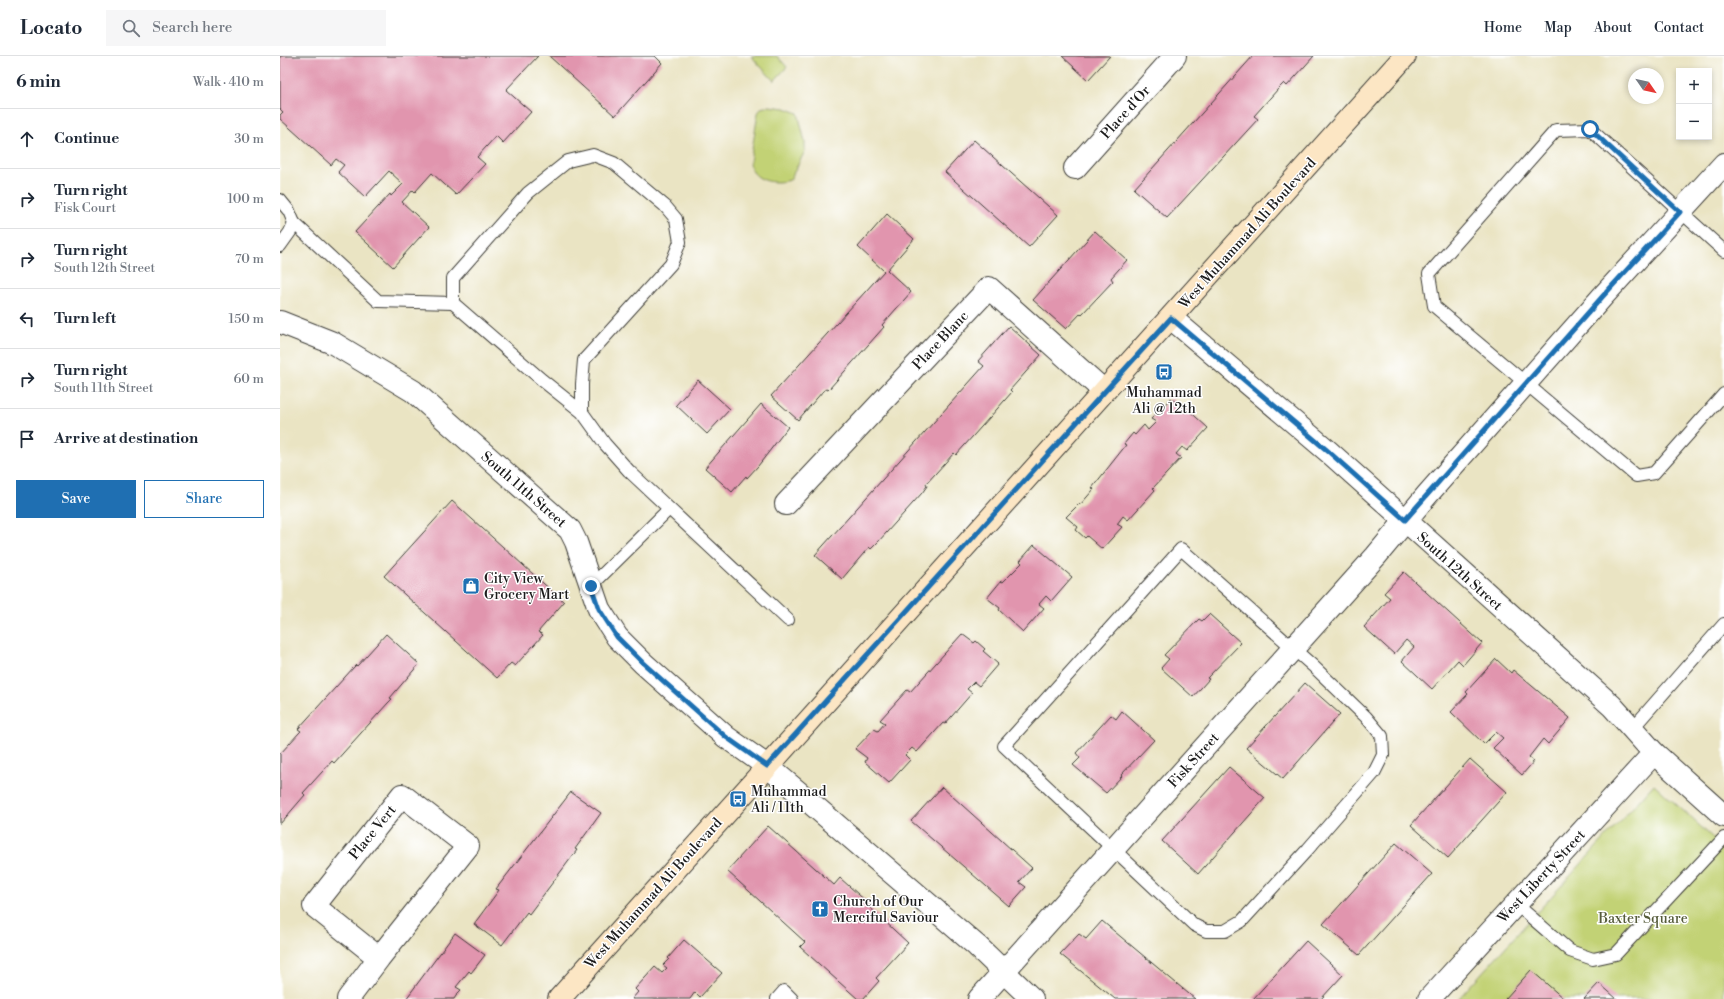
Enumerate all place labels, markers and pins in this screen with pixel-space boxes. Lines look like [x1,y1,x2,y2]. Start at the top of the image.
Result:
bus stop icon: Muhammad Ali @ 12th [1154,362,1174,382]
place label: Muhammad Ali @ 12th [1126,384,1202,418]
place label: City View Grocery Mart [484,570,569,604]
shop icon: City View Grocery Mart [461,576,481,596]
place label: Muhammad Ali / 11th [750,783,826,817]
bus stop icon: Muhammad Ali / 11th [728,789,748,809]
place label: Church of Our Merciful Saviour [833,893,939,927]
church icon: Church of Our Merciful Saviour [810,899,830,919]

